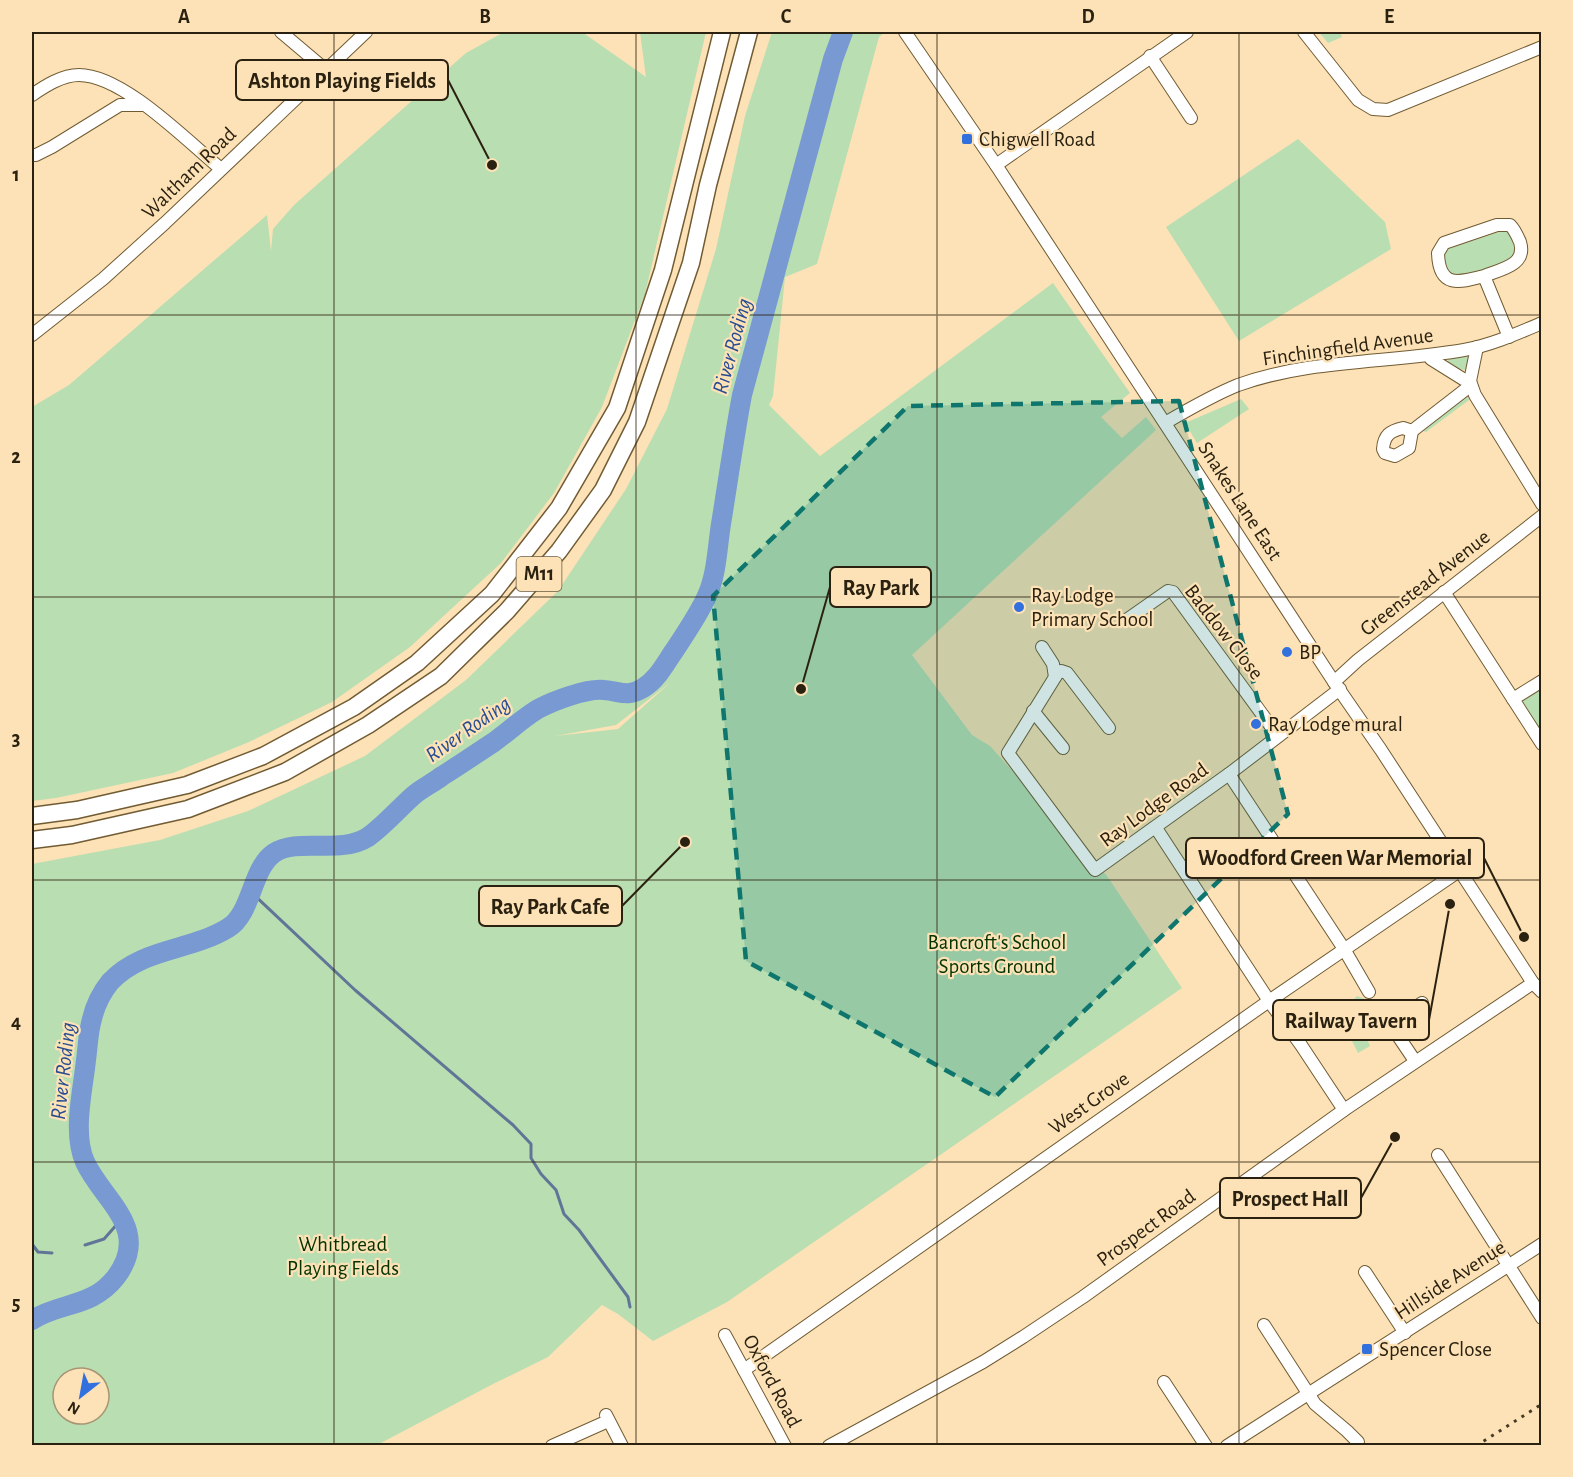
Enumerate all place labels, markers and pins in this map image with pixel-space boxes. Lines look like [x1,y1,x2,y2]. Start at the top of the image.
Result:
callout: Ashton Playing Fields [236,60,448,100]
place label: Chigwell Road [979,129,1095,150]
marker: Chigwell Road [960,132,974,146]
callout: Ray Park [830,567,931,607]
place label: Ray Lodge Primary School [1031,585,1154,630]
marker: Ray Lodge Primary School [1012,600,1026,614]
place label: BP [1299,642,1321,663]
marker: BP [1280,645,1294,659]
place label: Ray Lodge mural [1268,714,1403,735]
marker: Ray Lodge mural [1249,717,1263,731]
callout: Woodford Green War Memorial [1186,838,1484,878]
callout: Ray Park Cafe [479,886,622,926]
callout: Railway Tavern [1273,1000,1429,1040]
callout: Prospect Hall [1220,1178,1361,1218]
place label: Spencer Close [1379,1339,1492,1360]
marker: Spencer Close [1360,1342,1374,1356]

